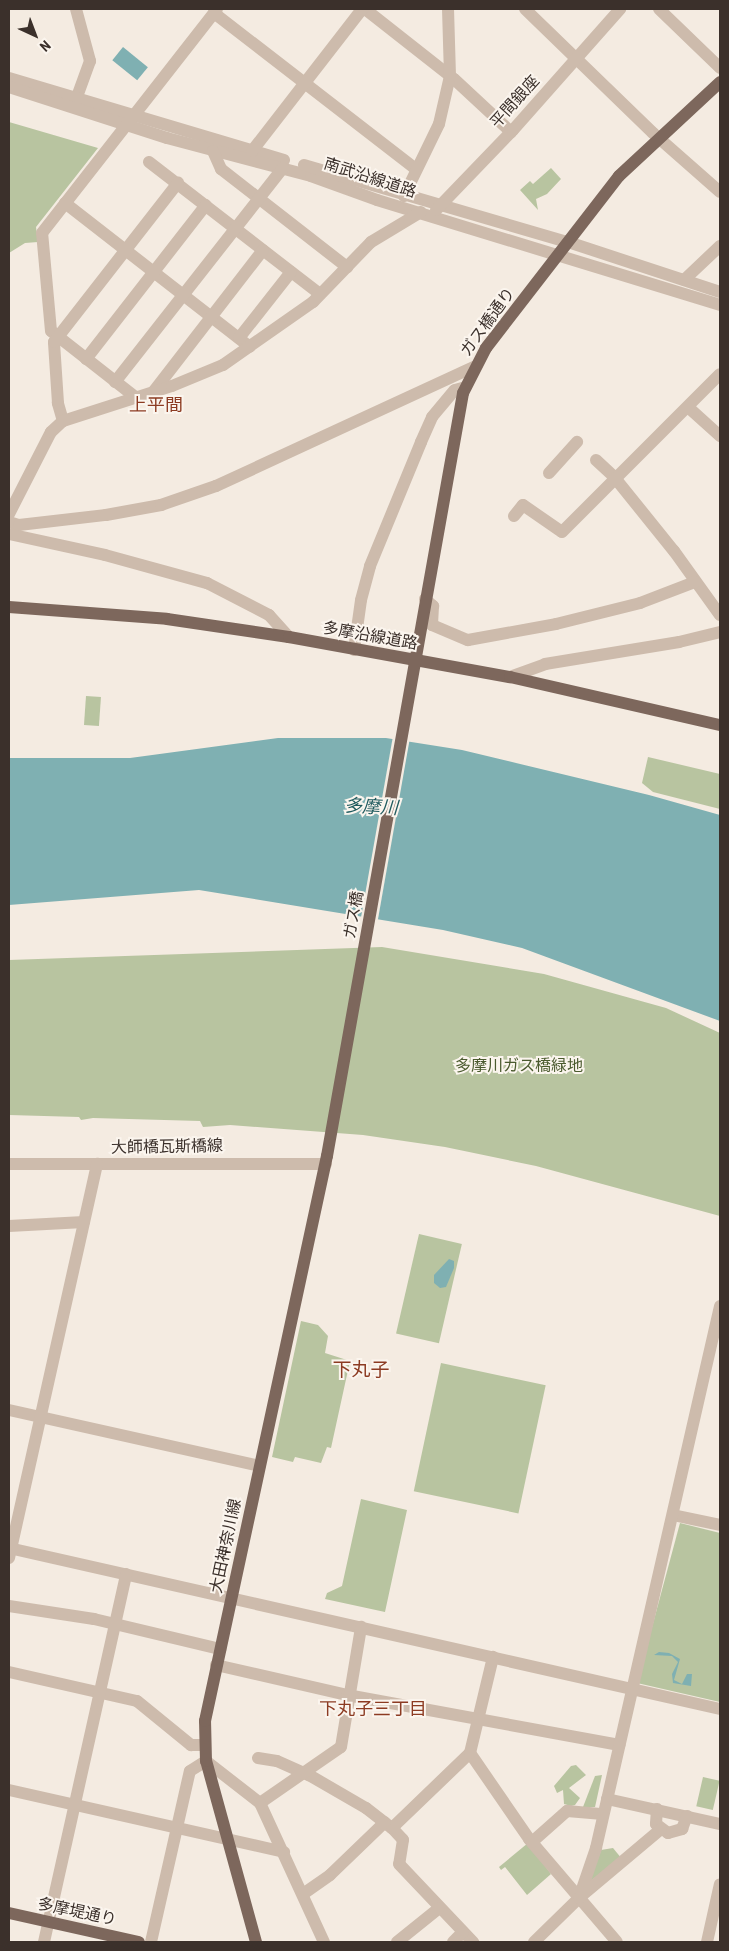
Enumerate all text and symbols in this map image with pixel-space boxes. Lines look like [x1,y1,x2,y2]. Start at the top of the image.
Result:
north arrow [10,10,60,60]
text: N [37,37,54,55]
street label: 平間銀座 [486,72,544,132]
street label: 南武沿線道路 [321,154,419,202]
street label: ガス橋通り [457,284,519,360]
district label: 上平間 [129,394,183,416]
street label: 多摩沿線道路 [321,618,419,654]
water label: 多摩川 [343,795,399,819]
street label: ガス橋 [340,890,368,940]
park label: 多摩川ガス橋緑地 [455,1056,583,1076]
street label: 大師橋瓦斯橋線 [111,1136,223,1158]
district label: 下丸子 [333,1359,389,1381]
street label: 大田神奈川線 [207,1497,245,1595]
district label: 下丸子三丁目 [319,1698,427,1720]
street label: 多摩堤通り [36,1894,118,1930]

